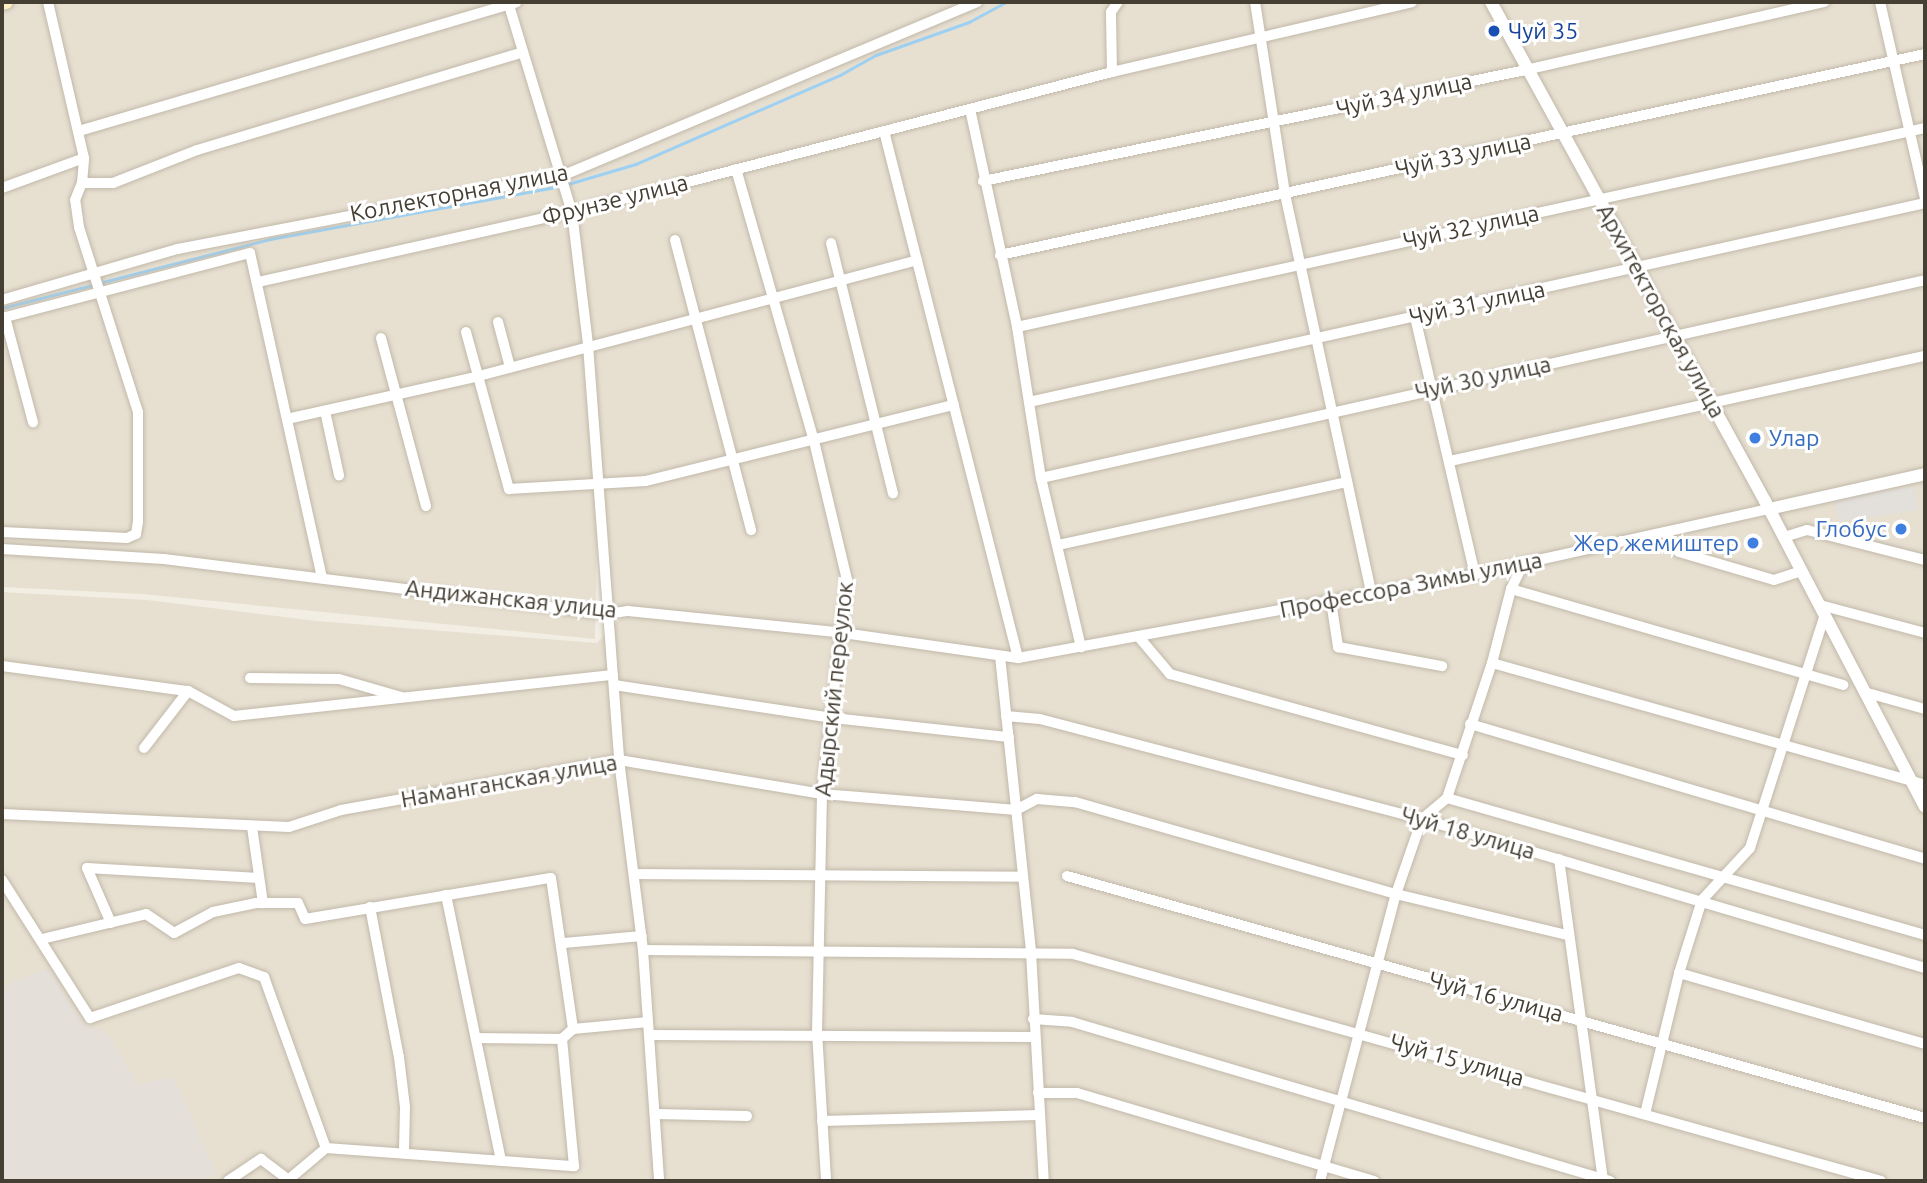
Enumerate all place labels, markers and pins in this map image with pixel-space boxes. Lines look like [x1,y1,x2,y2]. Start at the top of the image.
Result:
place label: Чуй 35 [1508,17,1578,45]
marker: Чуй 35 [1486,23,1502,39]
place label: Улар [1769,424,1819,452]
marker: Улар [1747,430,1763,446]
place label: Глобус [1816,515,1887,543]
marker: Глобус [1893,521,1909,537]
place label: Жер жемиштер [1573,529,1739,557]
marker: Жер жемиштер [1745,535,1761,551]

